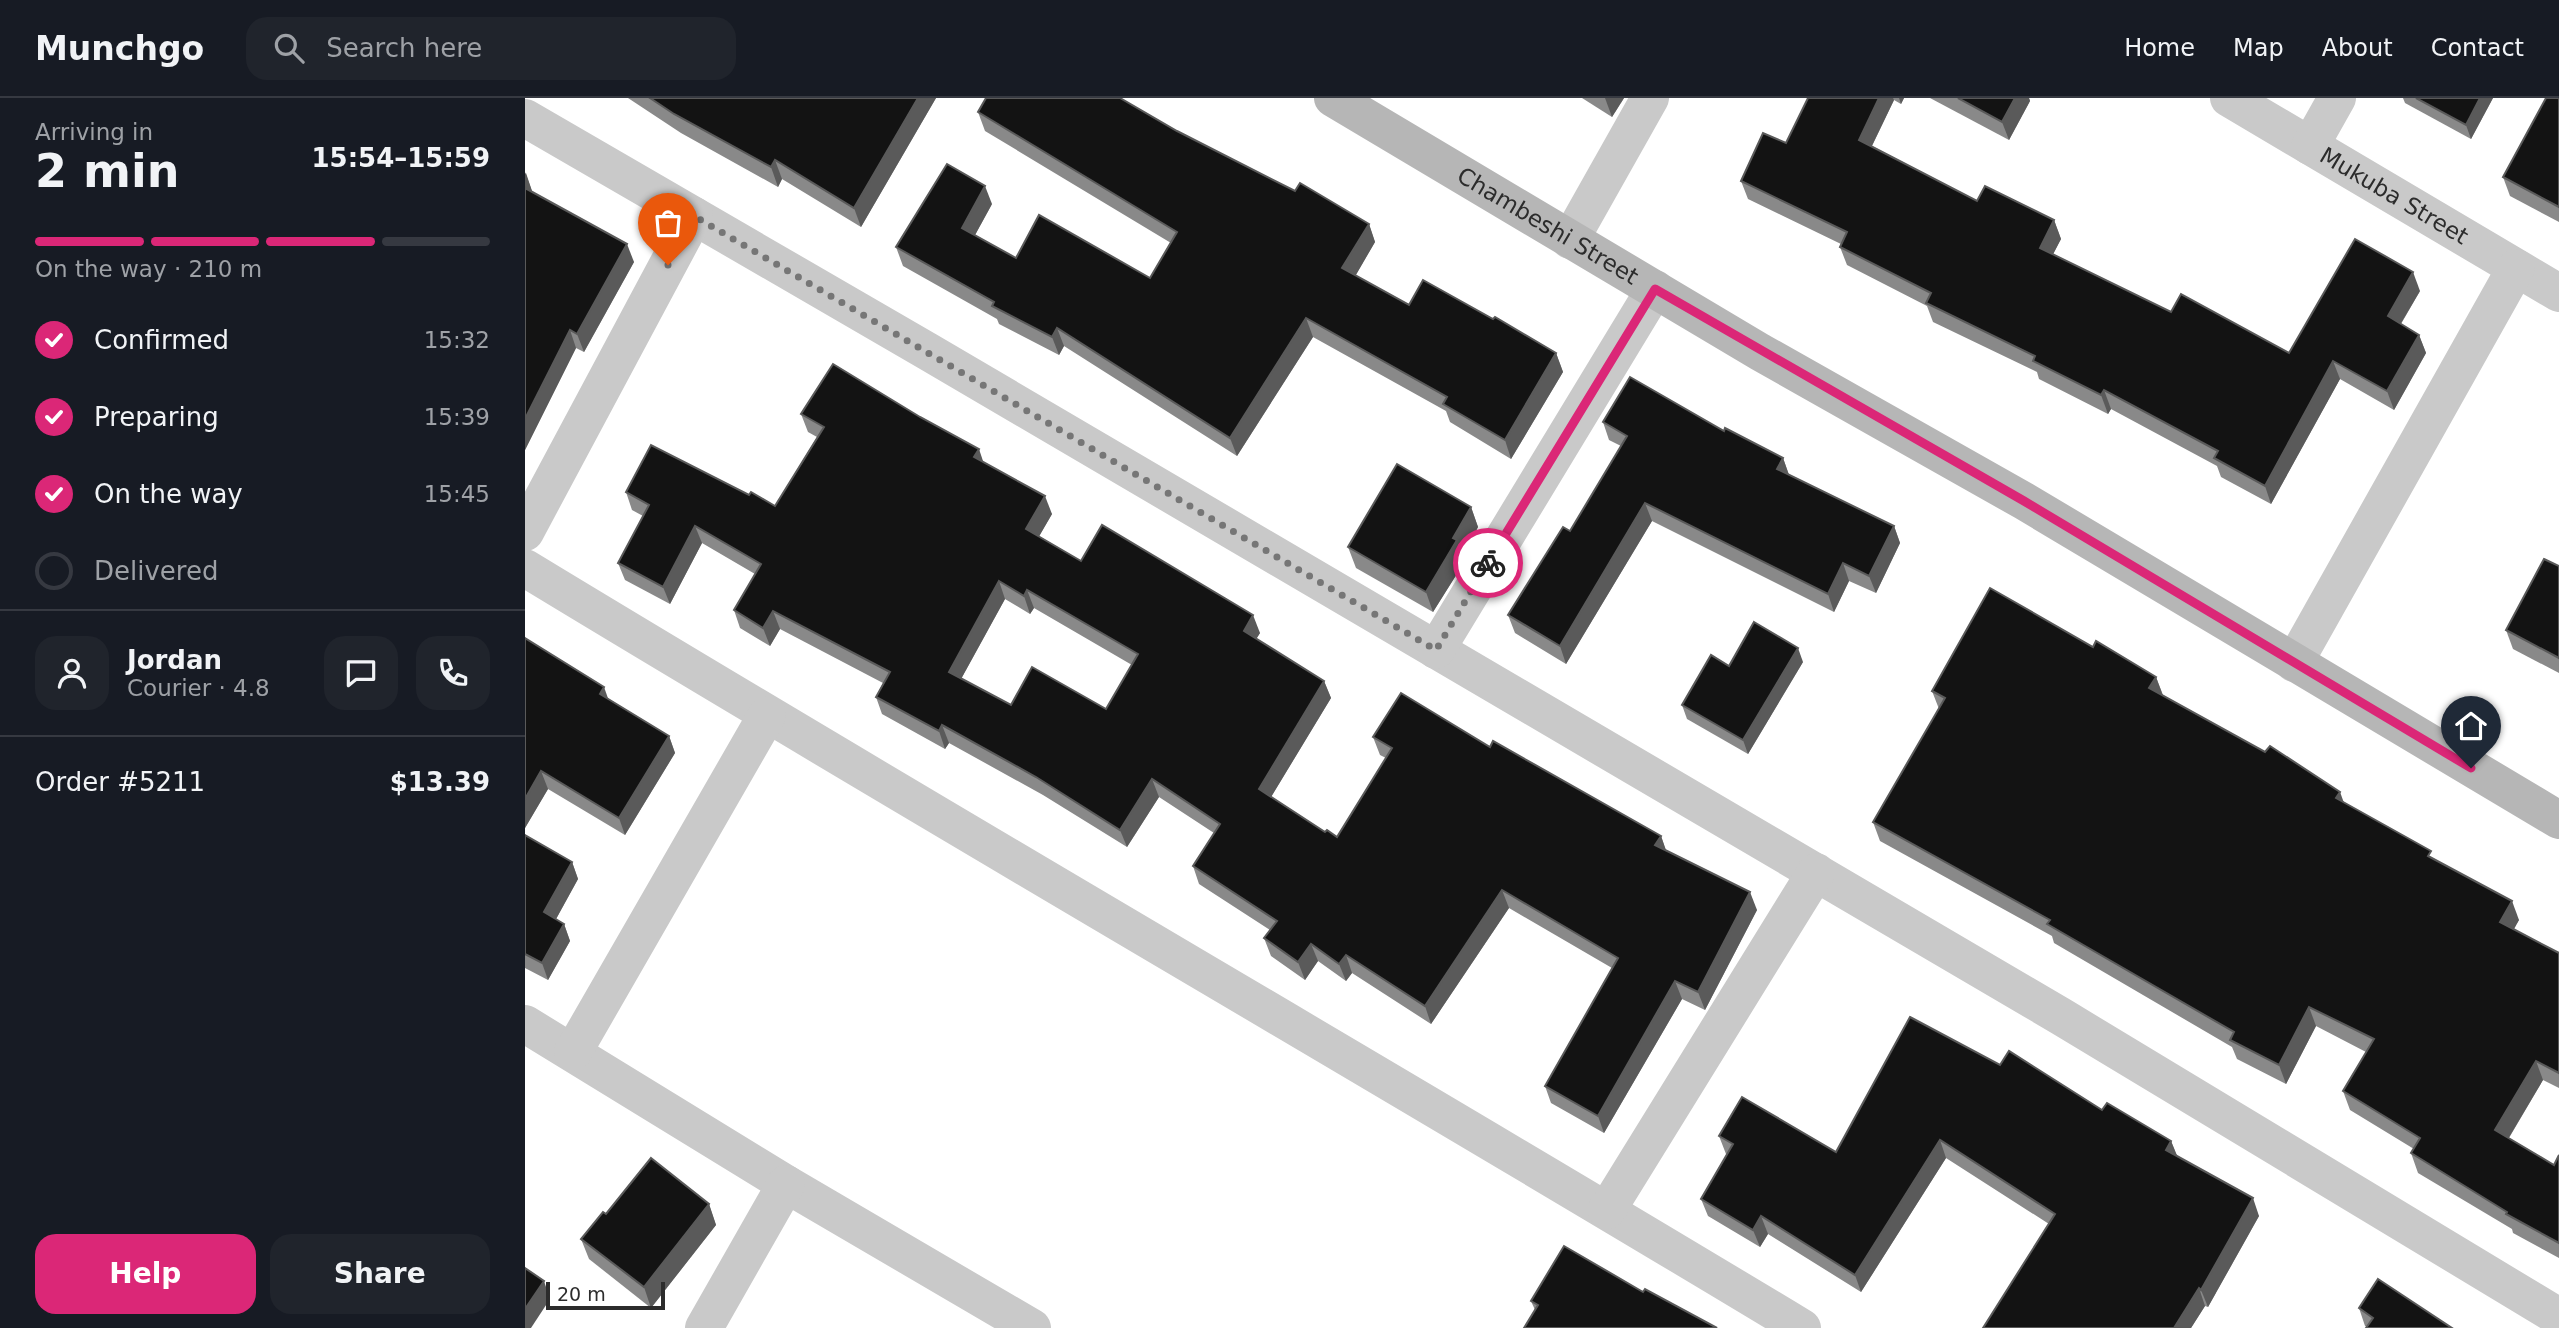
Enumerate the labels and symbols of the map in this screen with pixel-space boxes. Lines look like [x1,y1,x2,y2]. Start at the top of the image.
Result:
street label: Mukuba Street [2316,142,2473,250]
street label: Chambeshi Street [1453,162,1643,290]
pin [638,193,698,265]
courier [1453,528,1523,598]
pin [2441,696,2501,768]
scale bar [546,1279,665,1311]

